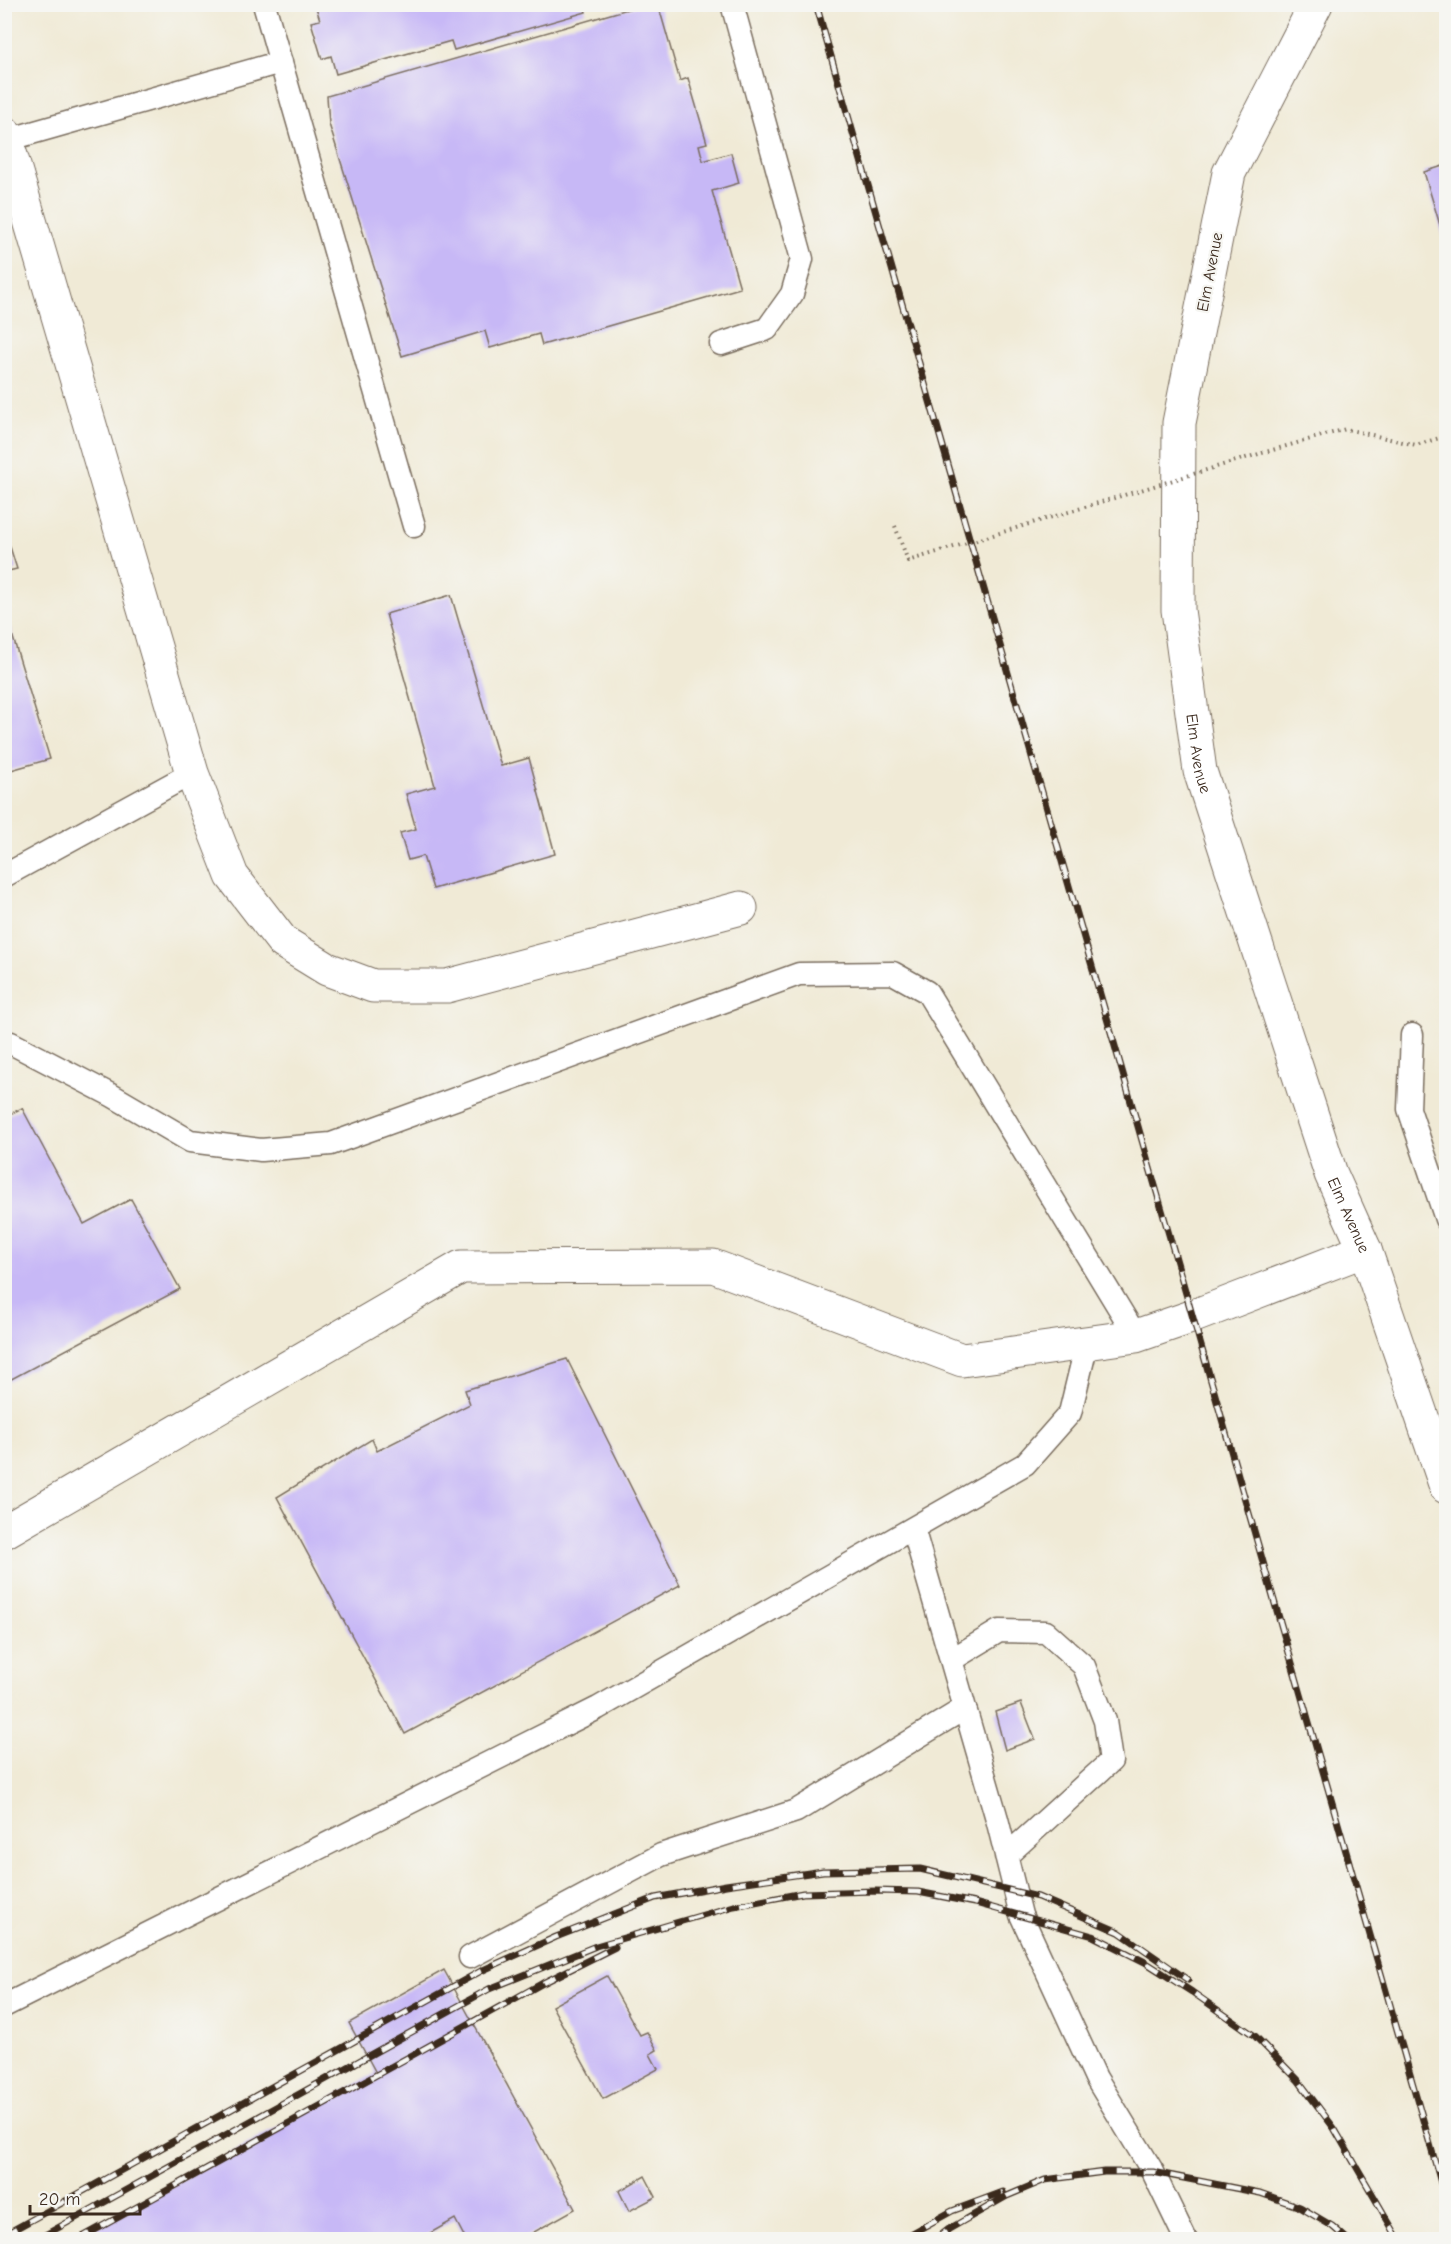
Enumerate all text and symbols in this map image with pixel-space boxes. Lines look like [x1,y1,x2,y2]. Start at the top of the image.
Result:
street label: Elm Avenue [1193,231,1226,313]
street label: Elm Avenue [1182,713,1215,796]
street label: Elm Avenue [1324,1175,1373,1256]
scale bar [30,2178,140,2216]
text: 20 m [39,2189,80,2210]

